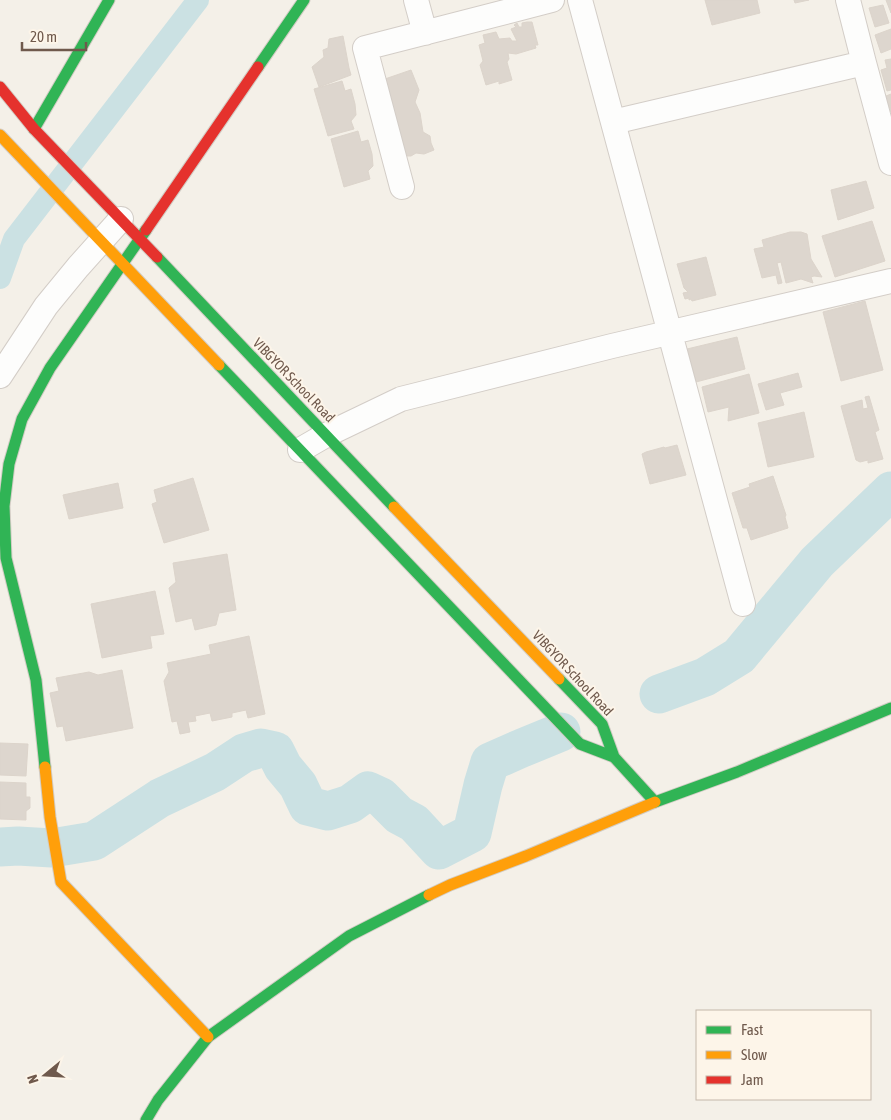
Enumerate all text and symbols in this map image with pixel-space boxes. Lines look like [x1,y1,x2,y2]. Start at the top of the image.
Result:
scale bar [22,20,86,52]
text: 20 m [30,28,57,45]
street label: VIBGYOR School Road [250,335,338,425]
street label: VIBGYOR School Road [529,627,617,719]
legend [696,1010,871,1100]
text: Fast [741,1021,763,1038]
text: Slow [741,1046,767,1063]
north arrow [20,1050,70,1100]
text: Jam [741,1071,764,1088]
text: N [24,1073,42,1085]

